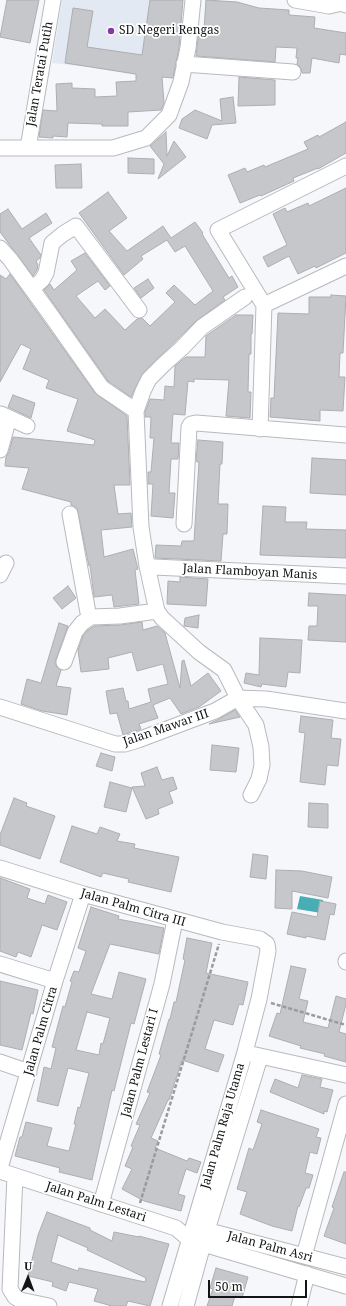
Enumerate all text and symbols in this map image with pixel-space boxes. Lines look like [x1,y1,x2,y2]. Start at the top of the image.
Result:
street label: Jalan Teratai Putih [24,20,56,128]
place label: SD Negeri Rengas [119,24,219,38]
marker: SD Negeri Rengas [106,26,116,36]
street label: Jalan Flamboyan Manis [182,561,318,583]
street label: Jalan Mawar III [121,707,211,749]
street label: Jalan Palm Citra III [79,886,187,930]
street label: Jalan Palm Citra [21,985,61,1077]
street label: Jalan Palm Lestari I [119,1007,161,1119]
street label: Jalan Palm Raja Utama [198,1061,248,1191]
street label: Jalan Palm Lestari [44,1179,148,1225]
street label: Jalan Palm Asri [226,1229,314,1265]
north arrow [8,1258,48,1298]
text: U [24,1258,32,1273]
scale bar [210,1272,309,1298]
text: 50 m [215,1278,243,1295]

